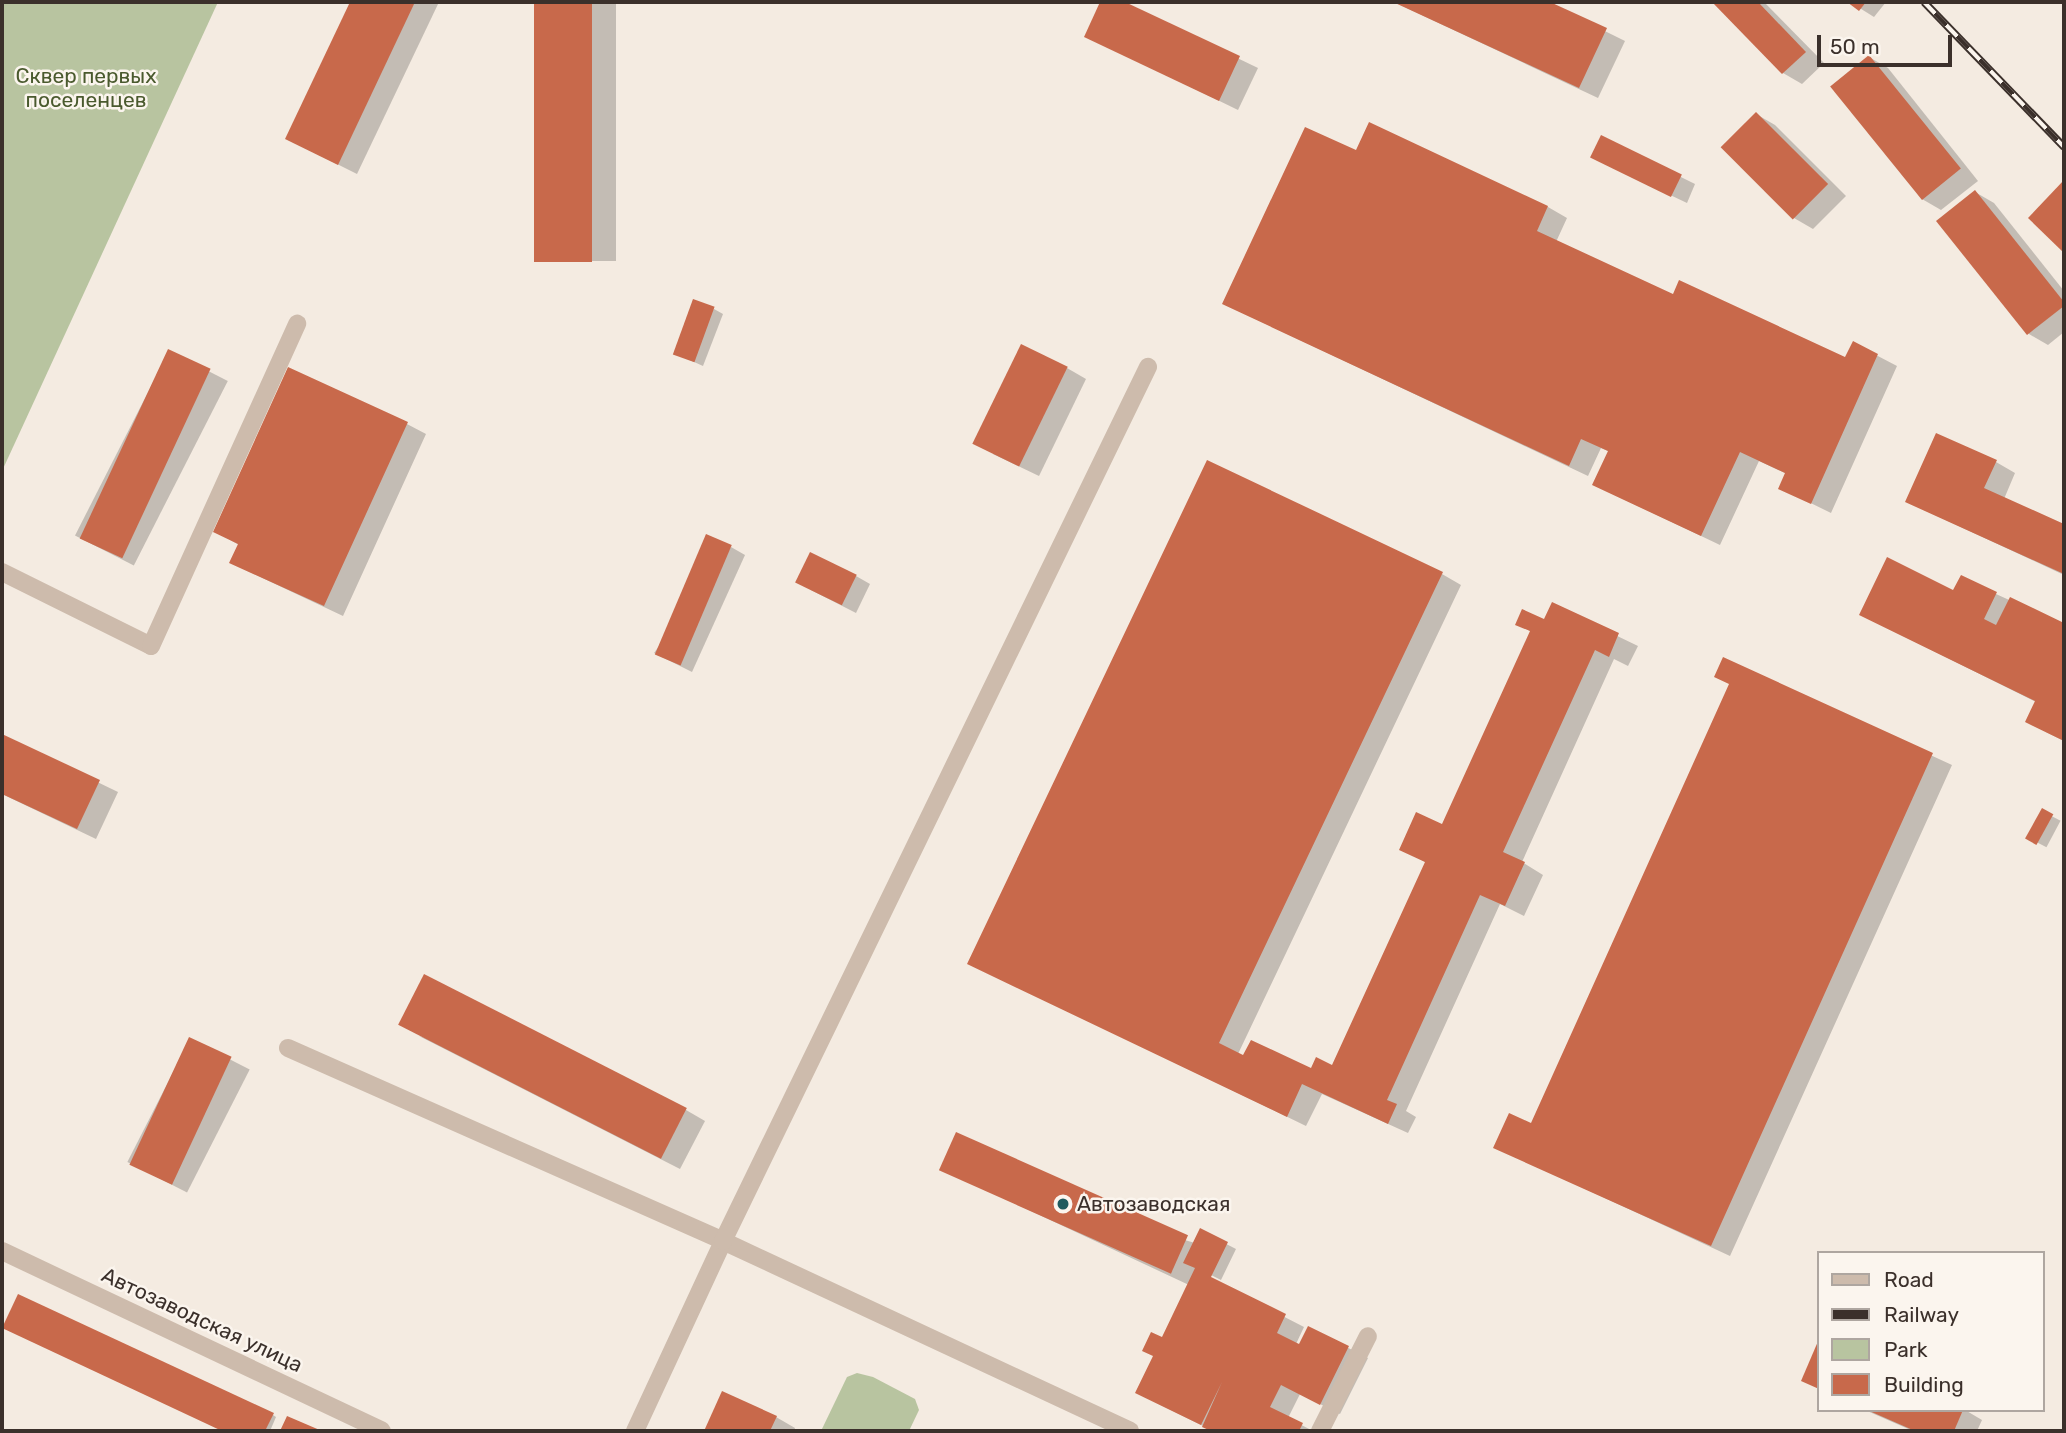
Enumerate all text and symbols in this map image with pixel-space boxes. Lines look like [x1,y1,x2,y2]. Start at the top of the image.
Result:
scale bar [1821,21,1956,65]
text: 50 m [1830,34,1880,59]
park label: Сквер первых поселенцев [15,63,157,113]
place label: Автозаводская [1077,1191,1230,1217]
marker: Автозаводская [1055,1196,1071,1212]
legend [1818,1251,2045,1412]
street label: Автозаводская улица [97,1262,307,1378]
text: Road [1884,1267,1934,1292]
text: Railway [1884,1302,1959,1327]
text: Park [1884,1337,1928,1362]
text: Building [1884,1372,1964,1397]

